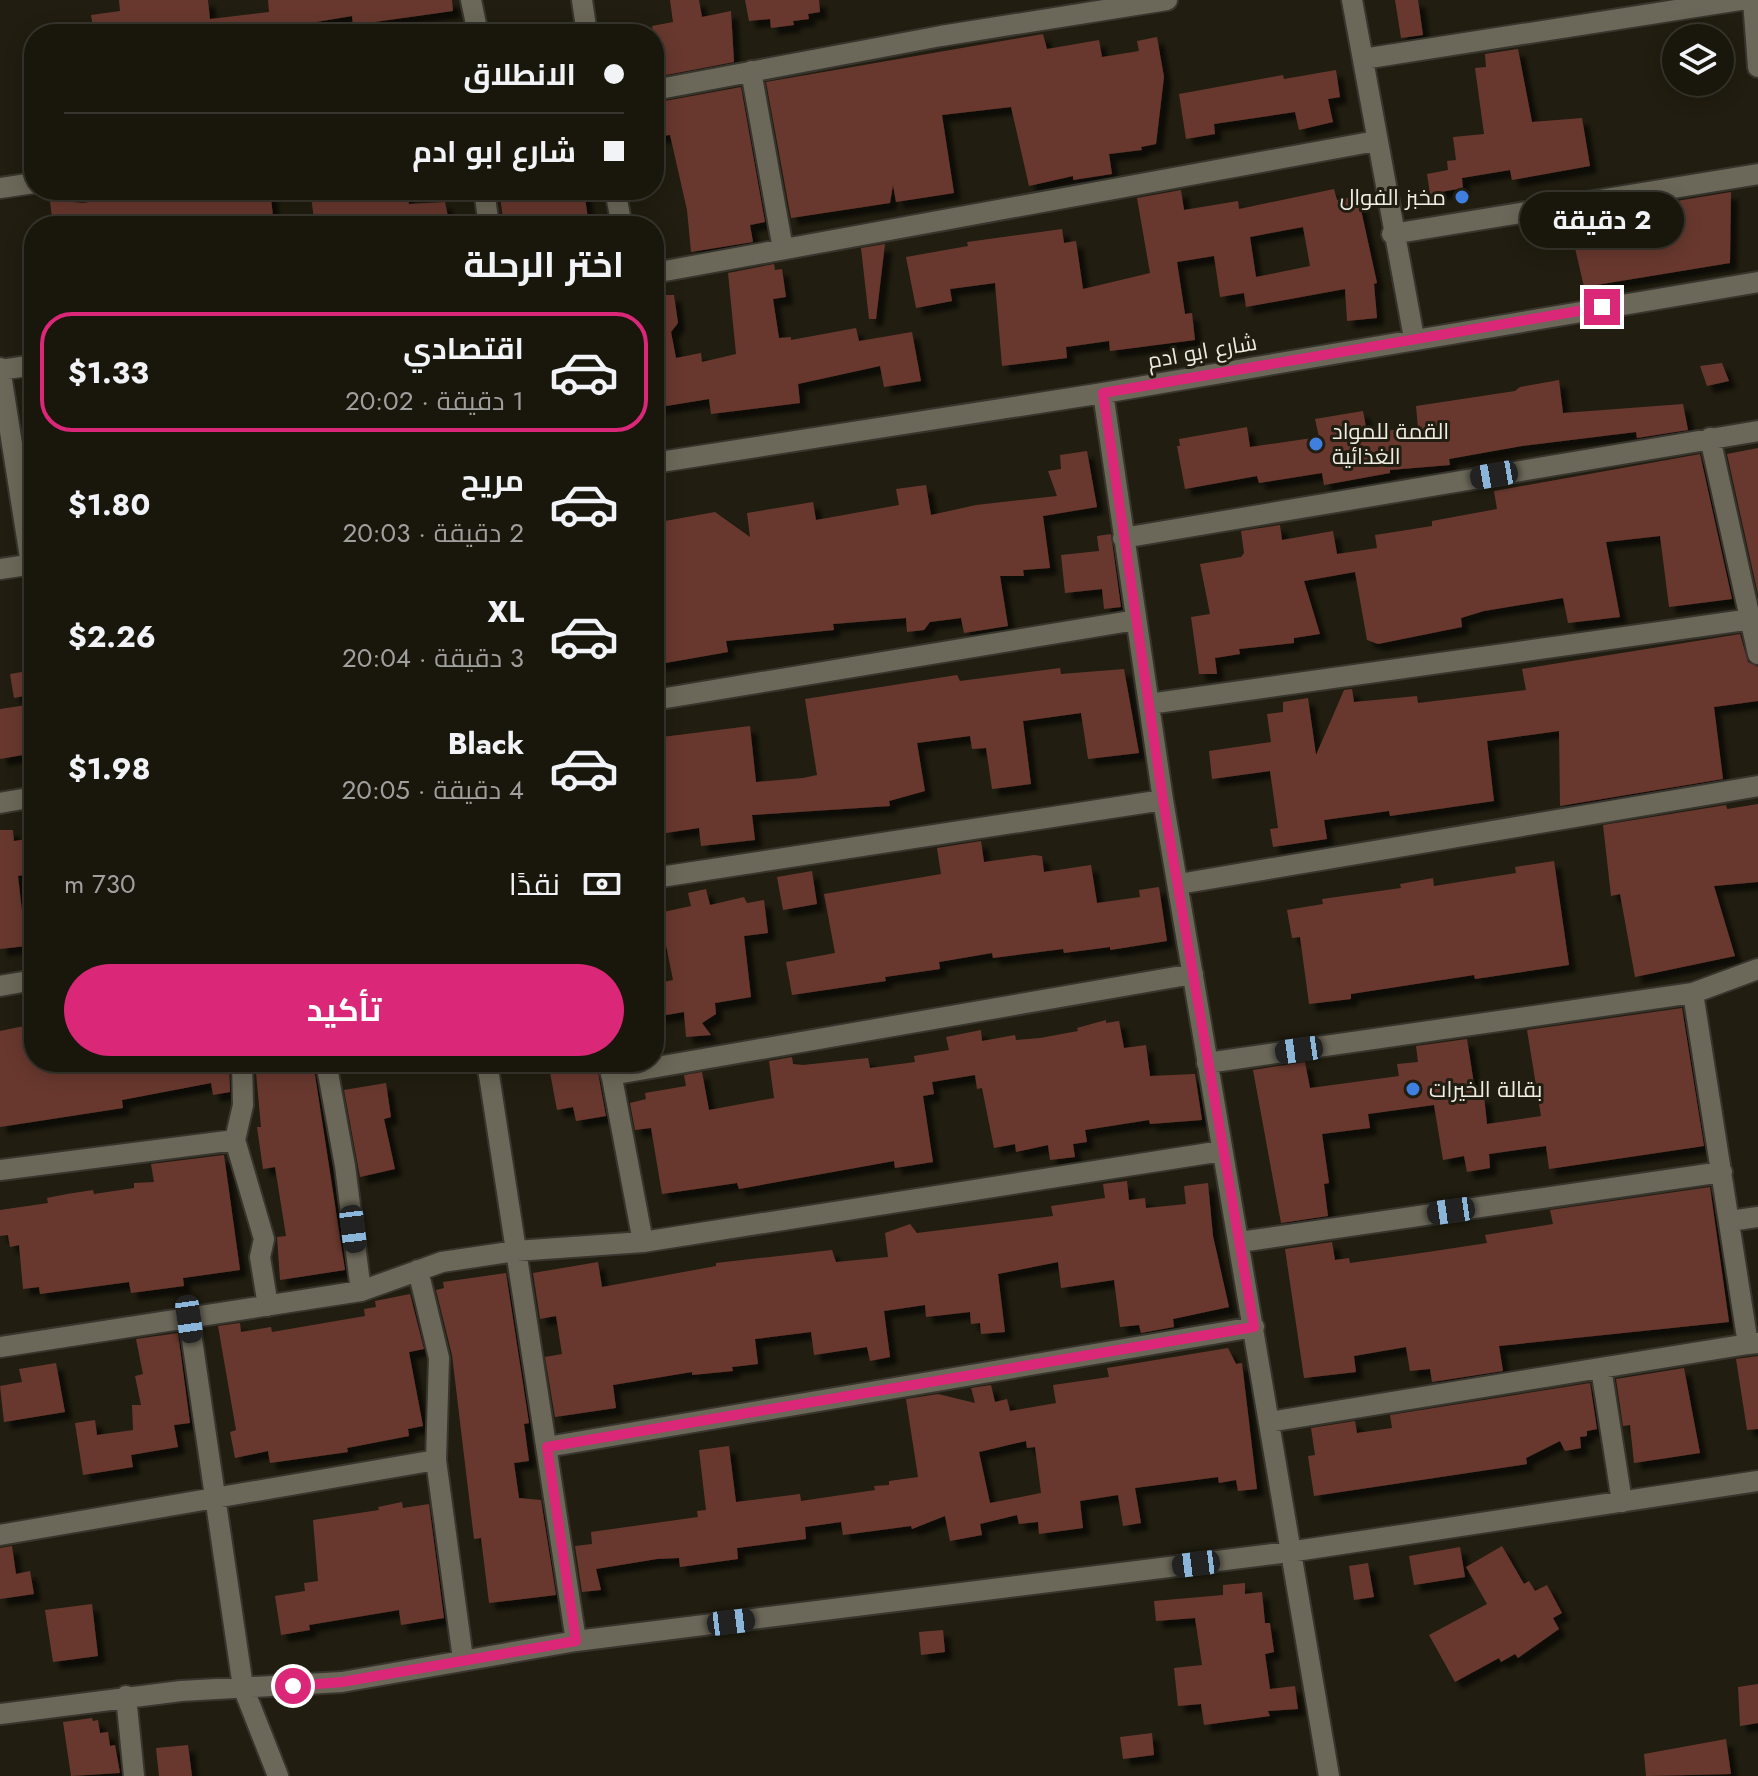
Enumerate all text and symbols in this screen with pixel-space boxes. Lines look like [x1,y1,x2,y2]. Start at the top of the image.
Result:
map controls [1662,24,1734,96]
button: layers [1662,24,1734,96]
text: الانطلاق [463,53,576,96]
text: شارع ابو ادم [412,130,576,173]
place label: مخبز الفوال [1340,181,1446,213]
marker: مخبز الفوال [1453,188,1471,206]
callout: 2 دقيقة [1520,191,1684,247]
text: 2 دقيقة [1553,201,1651,239]
text: اختر الرحلة [464,238,624,290]
route end [1584,289,1620,325]
street label: شارع ابو ادم [1145,326,1259,376]
text: اقتصادي [403,327,524,370]
icon: car [548,336,620,408]
text: $1.33 [68,351,149,394]
text: 1 دقيقة · 20:02 [345,382,524,420]
place label: القمة للمواد الغذائية [1332,415,1449,472]
marker: القمة للمواد الغذائية [1307,435,1325,453]
text: مريح [461,459,524,502]
car [1468,459,1520,491]
icon: car [548,468,620,540]
text: $1.80 [68,483,150,526]
text: 2 دقيقة · 20:03 [342,514,524,552]
text: XL [488,590,524,633]
icon: car [548,600,620,672]
text: $2.26 [68,615,156,658]
text: 3 دقيقة · 20:04 [342,639,524,677]
text: Black [448,722,524,765]
icon: car [548,732,620,804]
text: $1.98 [68,747,150,790]
text: 4 دقيقة · 20:05 [342,771,524,809]
icon: cash [580,862,624,906]
text: نقدًا [509,863,560,906]
text: 730 m [64,865,136,903]
button: تأكيد [64,964,624,1056]
car [1274,1035,1324,1065]
place label: بقالة الخيرات [1429,1073,1542,1105]
marker: بقالة الخيرات [1404,1080,1422,1098]
car [1426,1196,1476,1226]
car [338,1204,368,1254]
car [174,1294,204,1344]
car [1171,1549,1221,1579]
car [706,1607,756,1637]
route start [275,1668,311,1704]

